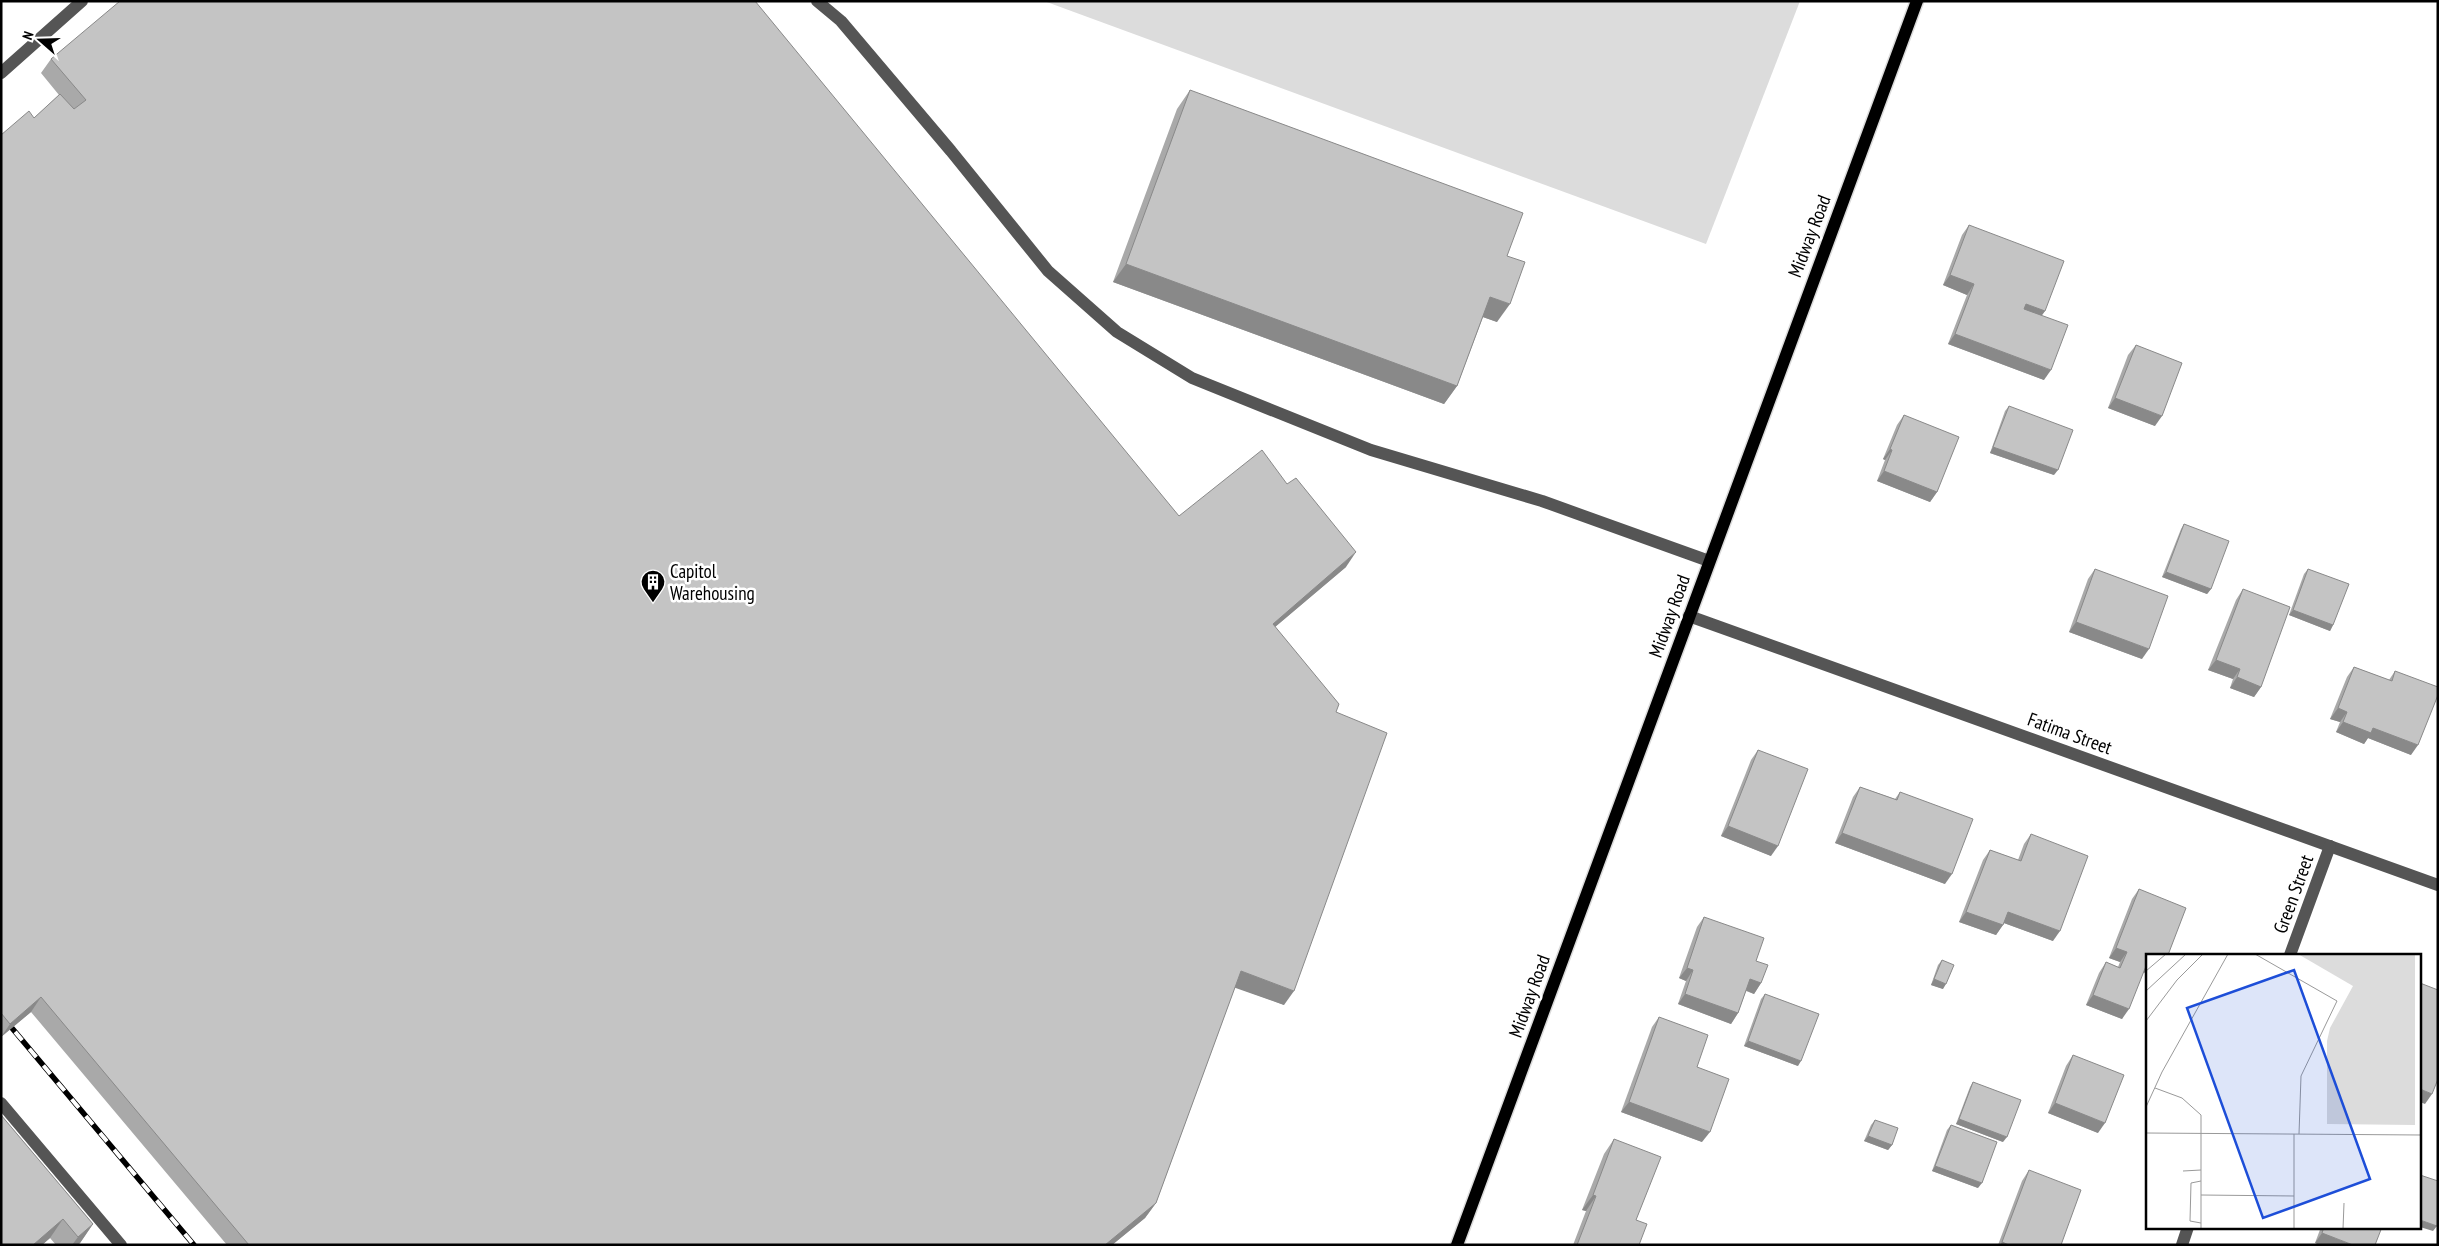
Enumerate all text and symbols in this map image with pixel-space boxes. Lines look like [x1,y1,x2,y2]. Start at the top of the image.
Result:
north arrow [15,15,65,65]
text: N [18,29,38,42]
street label: Midway Road [1782,191,1836,281]
place label: Capitol Warehousing [670,559,755,605]
building icon: Capitol Warehousing [640,569,666,603]
street label: Midway Road [1643,571,1695,661]
street label: Fatima Street [2024,707,2116,760]
street label: Green Street [2268,851,2319,937]
street label: Midway Road [1503,951,1555,1041]
inset map [2146,954,2422,1228]

